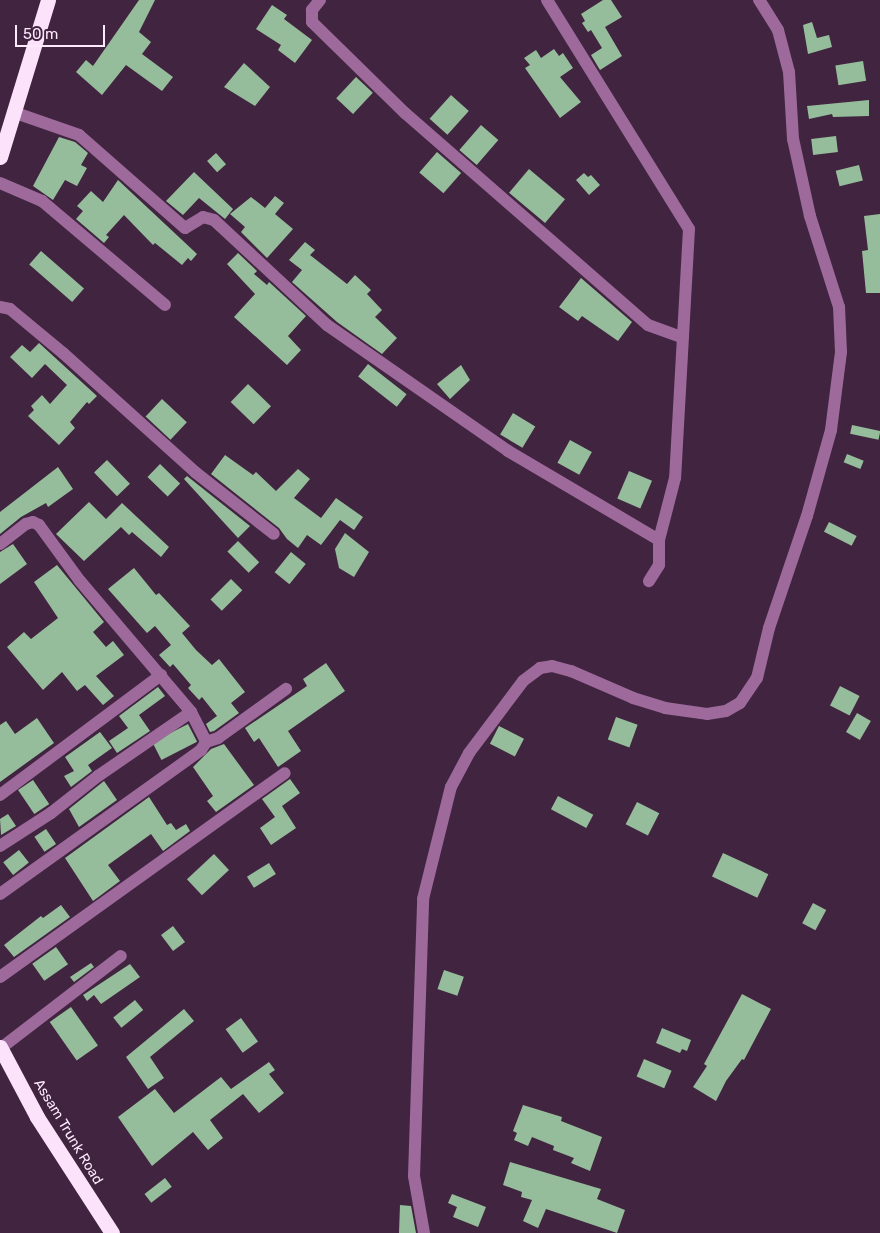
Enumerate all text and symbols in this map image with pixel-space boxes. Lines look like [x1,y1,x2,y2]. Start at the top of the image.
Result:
scale bar [18,15,108,47]
text: 50 m [23,25,58,43]
street label: Assam Trunk Road [30,1076,106,1188]

